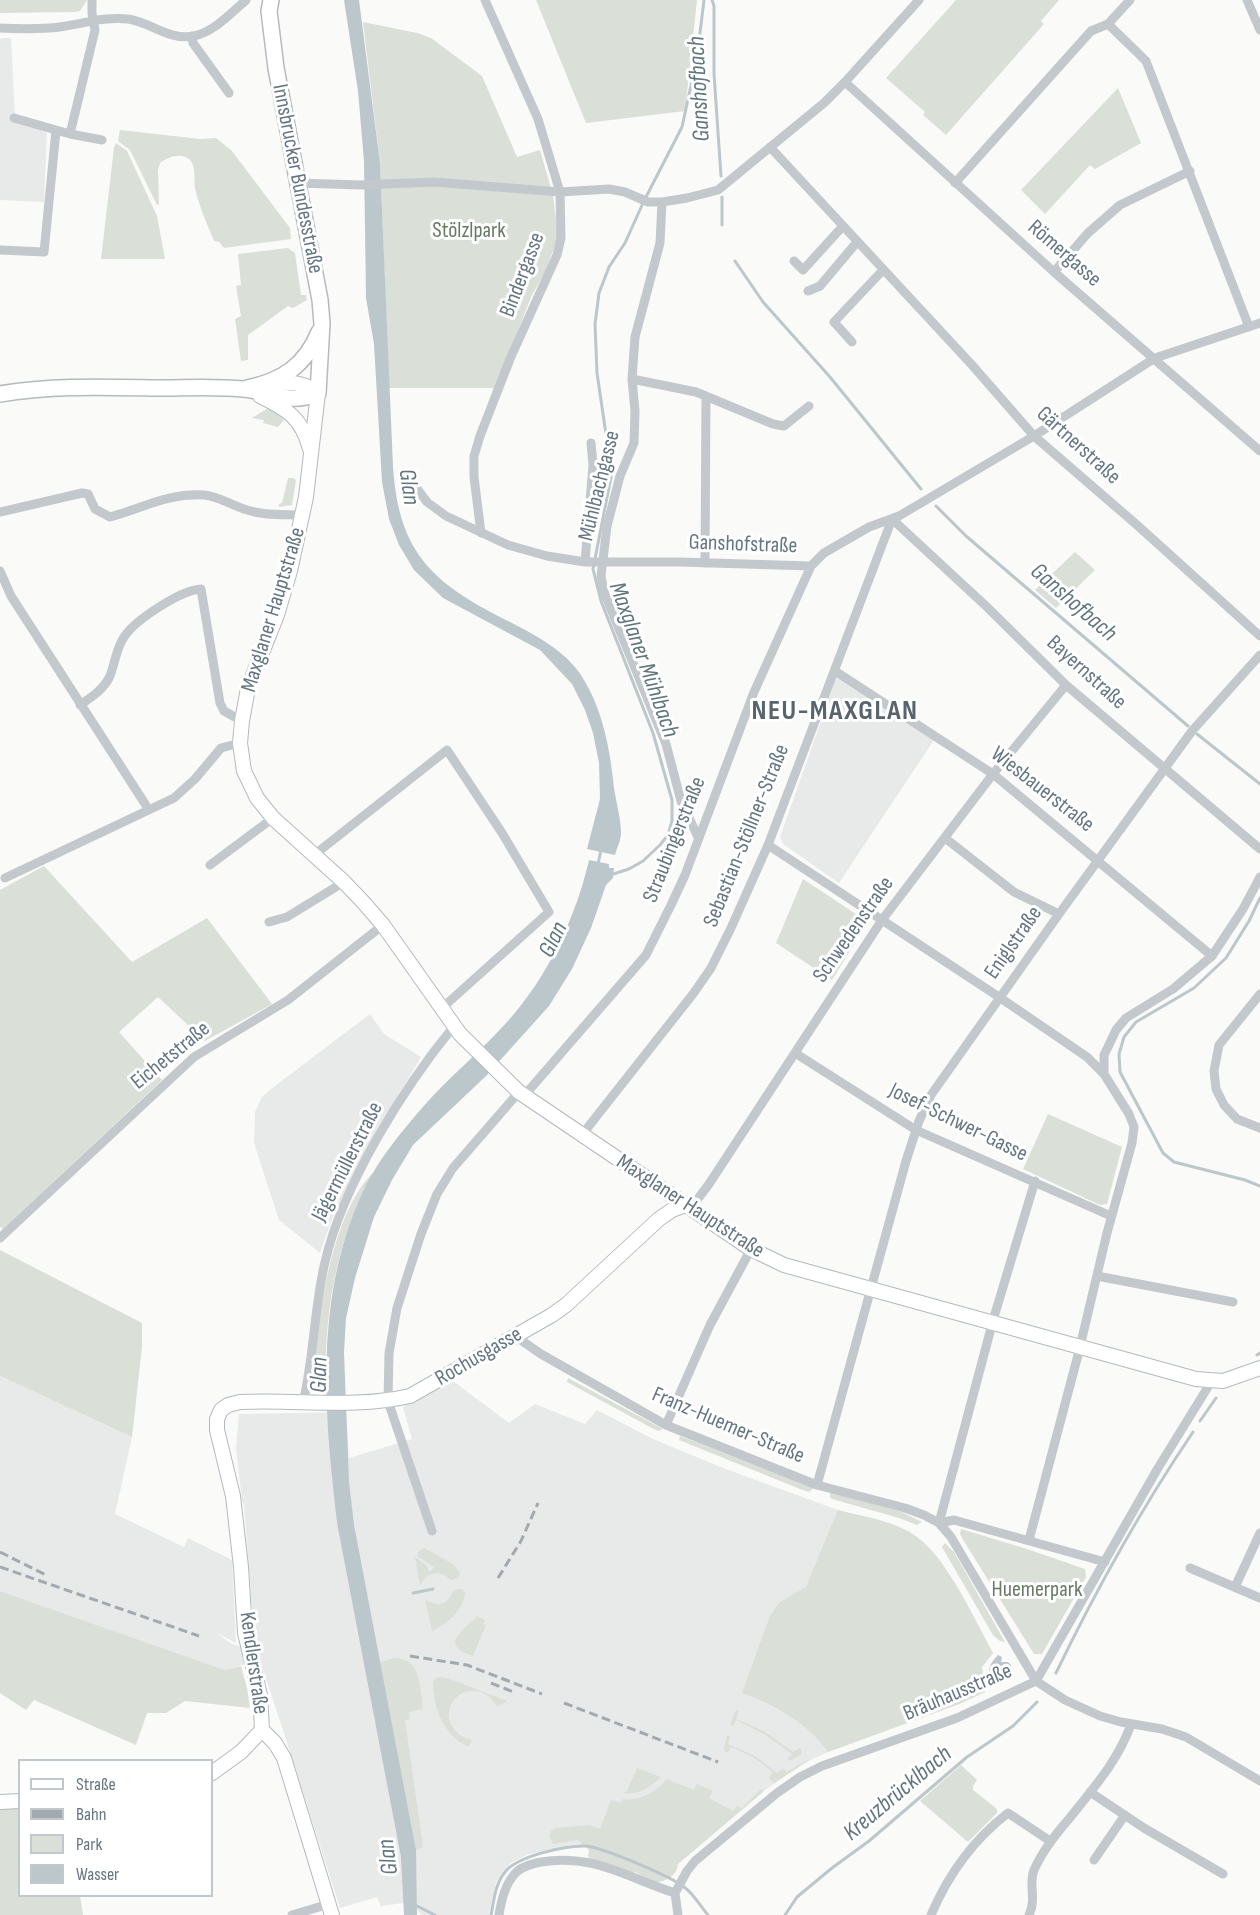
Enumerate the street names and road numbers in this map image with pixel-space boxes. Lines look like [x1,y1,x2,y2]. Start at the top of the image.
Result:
street label: Innsbrucker Bundesstraße [266,82,328,276]
street label: Römergasse [1022,215,1106,293]
street label: Bindergasse [495,229,551,321]
street label: Gärtnerstraße [1031,401,1125,491]
street label: Mühlbachgasse [574,428,626,544]
street label: Maxglaner Hauptstraße [236,524,312,696]
street label: Ganshofstraße [688,530,798,560]
street label: Bayernstraße [1041,630,1131,716]
street label: Sebastian-Stöllner-Straße [698,741,796,931]
street label: Wiesbauerstraße [985,741,1099,839]
street label: Straubingerstraße [638,773,712,907]
street label: Schwedenstraße [808,872,900,988]
street label: Eniglstraße [980,902,1048,984]
street label: Eichetstraße [126,1016,216,1096]
street label: Josef-Schwer-Gasse [884,1078,1032,1168]
street label: Jägermüllerstraße [307,1098,389,1226]
street label: Maxglaner Hauptstraße [611,1149,769,1265]
street label: Rochusgasse [431,1322,527,1392]
street label: Franz-Huemer-Straße [648,1382,808,1470]
street label: Kendlerstraße [233,1610,273,1716]
street label: Bräuhausstraße [900,1658,1016,1728]

